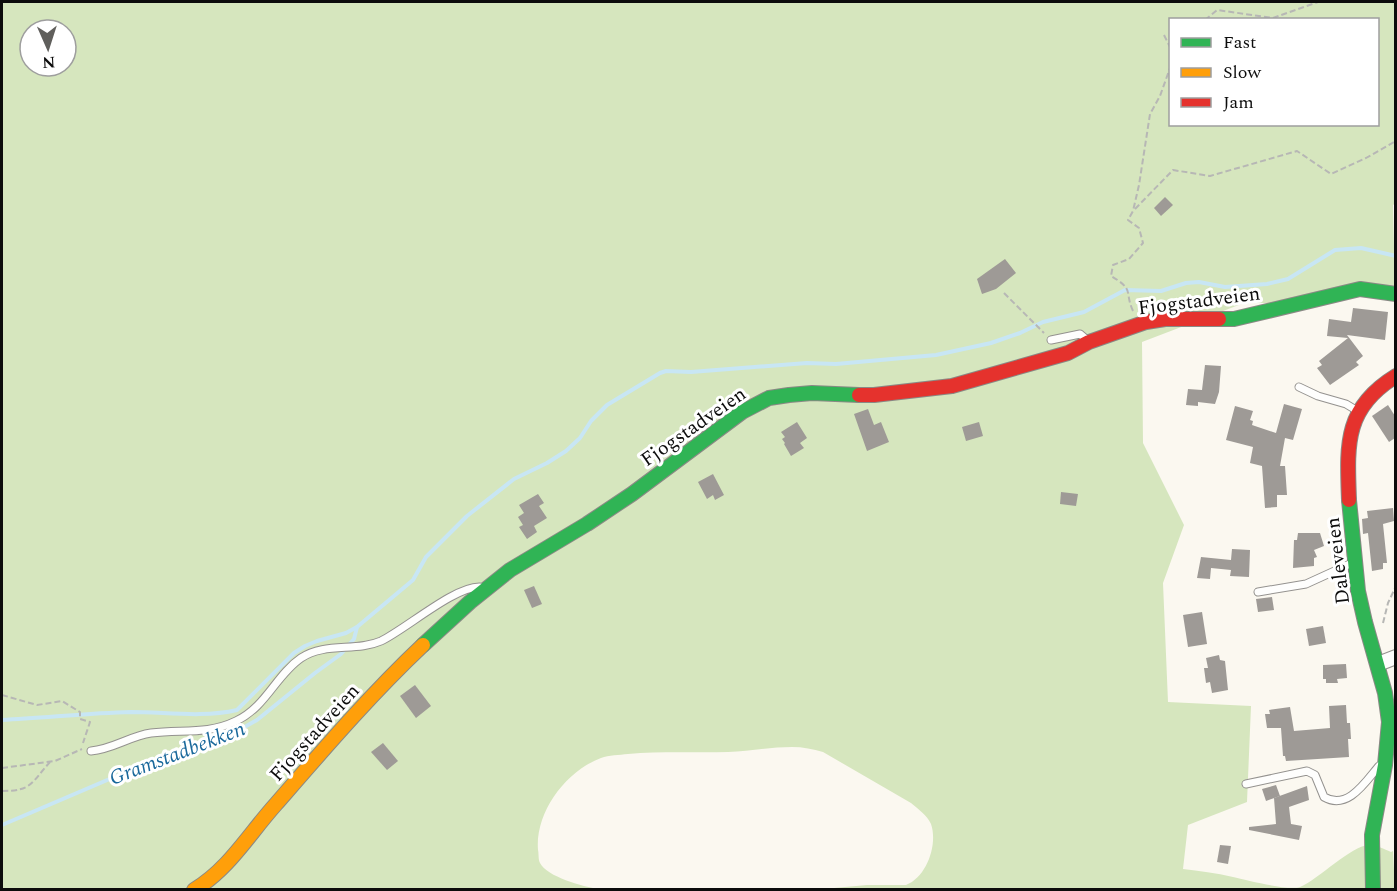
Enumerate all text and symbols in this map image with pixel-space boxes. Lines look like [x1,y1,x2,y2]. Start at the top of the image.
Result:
north arrow [18,18,78,78]
legend [1169,18,1379,126]
text: Fast [1223,29,1256,56]
text: N [42,50,56,74]
text: Slow [1223,59,1262,86]
text: Jam [1223,89,1254,116]
street label: Fjogstadveien [1136,279,1262,323]
street label: Fjogstadveien [635,379,753,474]
street label: Daleveien [1318,516,1358,606]
street label: Fjogstadveien [262,677,367,788]
water label: Gramstadbekken [105,713,250,795]

